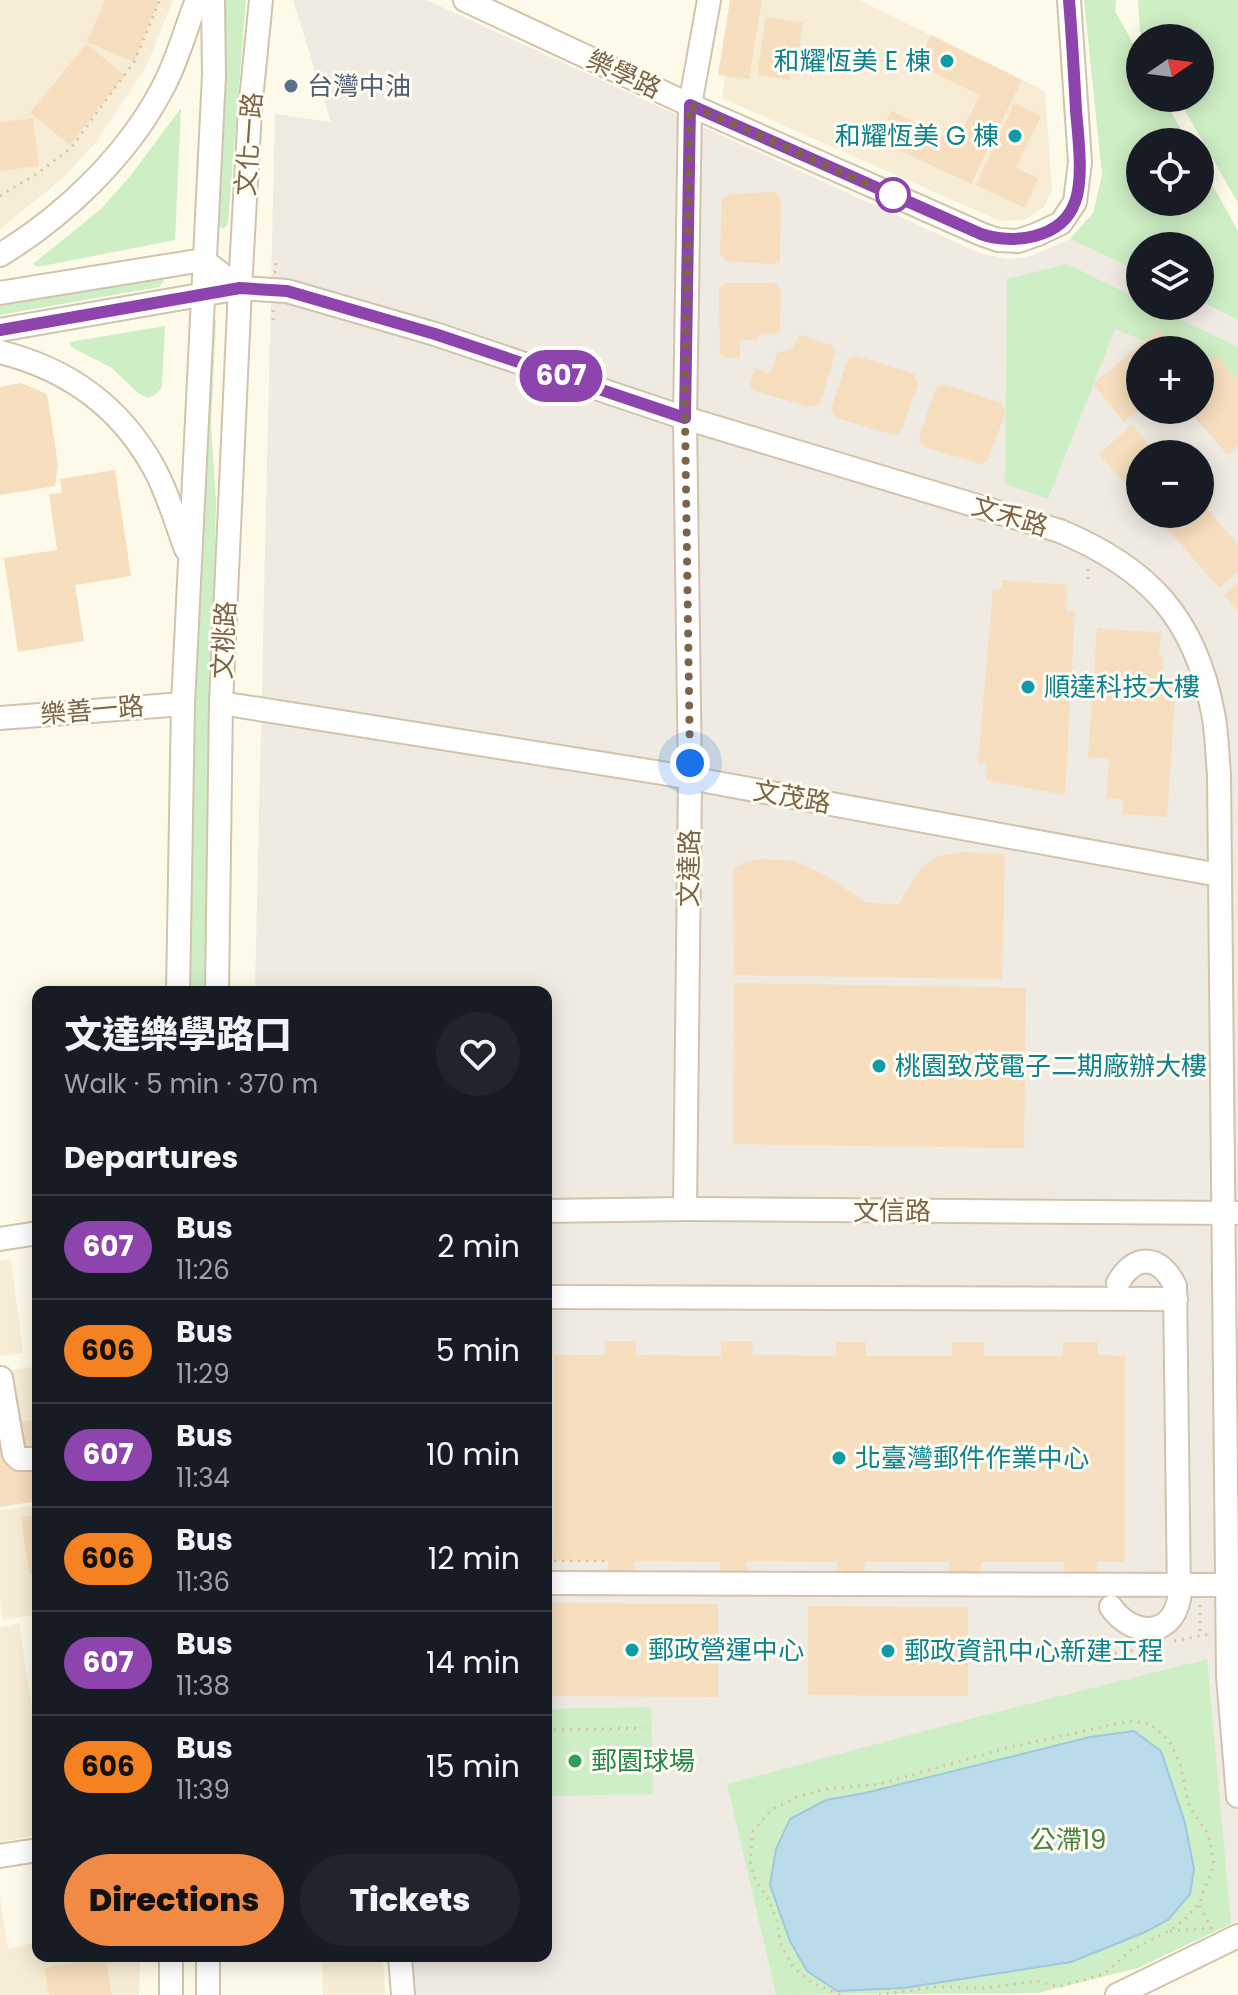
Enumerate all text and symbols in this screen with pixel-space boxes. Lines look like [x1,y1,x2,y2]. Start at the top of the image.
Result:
north arrow [1126,24,1214,112]
map controls [1126,24,1214,528]
street label: 樂學路 [581,41,667,107]
place label: 和耀恆美 E 棟 [774,43,931,79]
marker: 和耀恆美 E 棟 [938,52,956,70]
place label: 台灣中油 [307,68,411,104]
marker: 台灣中油 [282,77,300,95]
street label: 文化一路 [227,91,271,197]
place label: 和耀恆美 G 棟 [835,118,999,154]
marker: 和耀恆美 G 棟 [1006,127,1024,145]
button: locate [1126,128,1214,216]
unlabelled marker [876,178,910,212]
button: layers [1126,232,1214,320]
button: + [1126,336,1214,424]
line badge: 607 [515,350,607,402]
text: 607 [535,356,587,395]
button: − [1126,440,1214,528]
street label: 文禾路 [967,487,1053,545]
street label: 文桃路 [204,600,244,680]
place label: 順達科技大樓 [1044,669,1200,705]
marker: 順達科技大樓 [1019,678,1037,696]
street label: 樂善一路 [39,688,145,732]
your location [670,743,710,783]
street label: 文茂路 [750,772,834,822]
street label: 文達路 [670,829,708,907]
text: 文達樂學路口 [64,1008,292,1061]
button: heart [436,1012,520,1096]
place label: 桃園致茂電子二期廠辦大樓 [895,1048,1207,1084]
marker: 桃園致茂電子二期廠辦大樓 [870,1057,888,1075]
text: Walk · 5 min · 370 m [64,1066,318,1102]
text: Departures [64,1136,238,1179]
street label: 文信路 [853,1193,931,1229]
text: Bus [176,1206,233,1249]
text: 2 min [437,1225,520,1268]
text: 607 [82,1227,134,1266]
text: 11:26 [176,1252,230,1288]
text: Bus [176,1310,233,1353]
text: 5 min [436,1329,520,1372]
text: 606 [81,1331,135,1370]
text: 11:29 [176,1356,230,1392]
text: Bus [176,1414,233,1457]
text: 10 min [426,1433,520,1476]
text: 607 [82,1435,134,1474]
place label: 北臺灣郵件作業中心 [855,1440,1089,1476]
marker: 北臺灣郵件作業中心 [830,1449,848,1467]
text: 11:34 [176,1460,230,1496]
text: Bus [176,1518,233,1561]
text: 12 min [428,1537,520,1580]
text: 606 [81,1539,135,1578]
text: 11:36 [176,1564,230,1600]
text: Bus [176,1622,233,1665]
place label: 郵政營運中心 [648,1632,804,1668]
place label: 郵政資訊中心新建工程 [904,1633,1164,1669]
text: 14 min [426,1641,520,1684]
marker: 郵政營運中心 [623,1641,641,1659]
marker: 郵政資訊中心新建工程 [879,1642,897,1660]
text: 607 [82,1643,134,1682]
text: 11:38 [176,1668,230,1704]
text: Bus [176,1726,233,1769]
place label: 郵園球場 [591,1743,695,1779]
text: 15 min [426,1745,520,1788]
text: 606 [81,1747,135,1786]
marker: 郵園球場 [566,1752,584,1770]
text: 11:39 [176,1772,230,1808]
park label: 公滯19 [1030,1822,1106,1858]
button: Directions [64,1854,284,1946]
button: Tickets [300,1854,520,1946]

